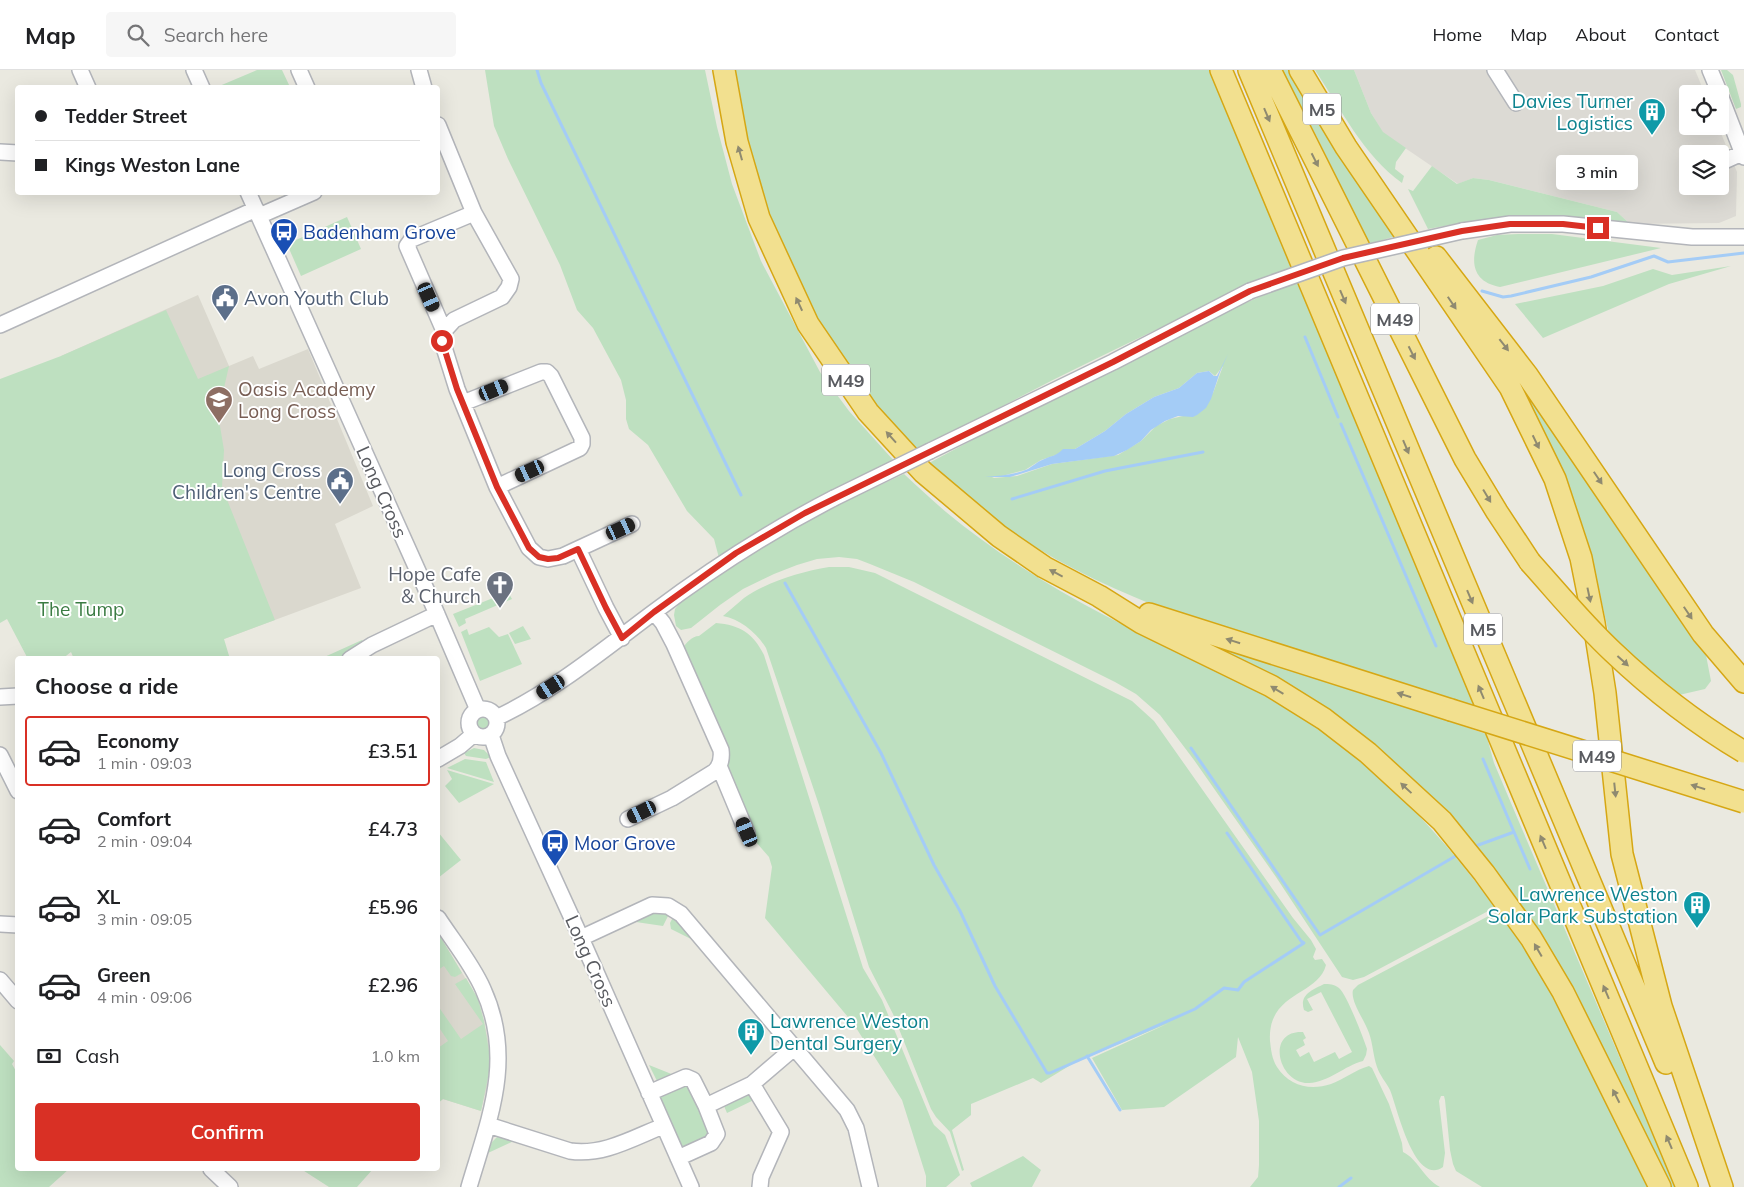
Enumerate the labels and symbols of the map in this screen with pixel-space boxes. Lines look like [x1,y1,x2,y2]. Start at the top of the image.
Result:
place label: Davies Turner Logistics [1512,89,1633,135]
road number: M5 [1303,93,1341,124]
building icon: Davies Turner Logistics [1637,97,1667,136]
one-way arrow [1264,108,1272,122]
one-way arrow [736,145,744,160]
one-way arrow [1311,153,1319,168]
callout: 3 min [1557,156,1639,190]
bus stop icon: Badenham Grove [269,217,299,256]
route end [1587,217,1609,239]
place label: Badenham Grove [303,220,456,244]
car [416,280,441,314]
public building icon: Avon Youth Club [210,283,240,322]
place label: Avon Youth Club [244,286,389,310]
one-way arrow [1340,290,1348,304]
one-way arrow [1447,296,1457,310]
one-way arrow [794,297,802,311]
road number: M49 [1371,303,1419,334]
route start [431,330,453,352]
one-way arrow [1499,338,1510,351]
one-way arrow [1407,345,1416,360]
road number: M49 [822,364,870,396]
place label: Oasis Academy Long Cross [238,377,375,423]
car [477,377,510,403]
school or university icon: Oasis Academy Long Cross [204,385,234,424]
one-way arrow [885,431,897,443]
one-way arrow [1532,434,1541,449]
one-way arrow [1403,440,1411,454]
street label: Long Cross [351,442,413,542]
place label: Long Cross Children's Centre [172,458,321,504]
car [513,458,546,484]
public building icon: Long Cross Children's Centre [325,466,355,505]
one-way arrow [1593,471,1603,484]
one-way arrow [1483,490,1492,503]
car [604,516,637,542]
place label: Hope Cafe & Church [388,562,481,608]
one-way arrow [1048,569,1063,577]
church icon: Hope Cafe & Church [485,570,515,609]
one-way arrow [1585,587,1593,603]
one-way arrow [1466,590,1474,604]
park label: The Tump [37,597,125,621]
one-way arrow [1683,606,1693,619]
road number: M5 [1464,614,1502,644]
one-way arrow [1225,636,1240,644]
one-way arrow [1617,656,1630,667]
car [534,673,567,701]
one-way arrow [1270,685,1283,695]
one-way arrow [1476,685,1484,699]
one-way arrow [1397,691,1412,699]
road number: M49 [1573,740,1621,771]
one-way arrow [1400,782,1412,794]
one-way arrow [1690,782,1705,790]
one-way arrow [1611,783,1619,799]
car [625,799,658,825]
car [734,815,759,849]
bus stop icon: Moor Grove [540,828,570,867]
place label: Moor Grove [574,831,676,855]
one-way arrow [1539,835,1547,849]
place label: Lawrence Weston Solar Park Substation [1488,882,1678,928]
building icon: Lawrence Weston Solar Park Substation [1682,890,1712,929]
street label: Long Cross [560,911,622,1011]
one-way arrow [1533,943,1542,956]
one-way arrow [1602,984,1610,999]
place label: Lawrence Weston Dental Surgery [770,1009,929,1055]
building icon: Lawrence Weston Dental Surgery [736,1017,766,1056]
one-way arrow [1612,1089,1620,1103]
one-way arrow [1664,1135,1672,1149]

